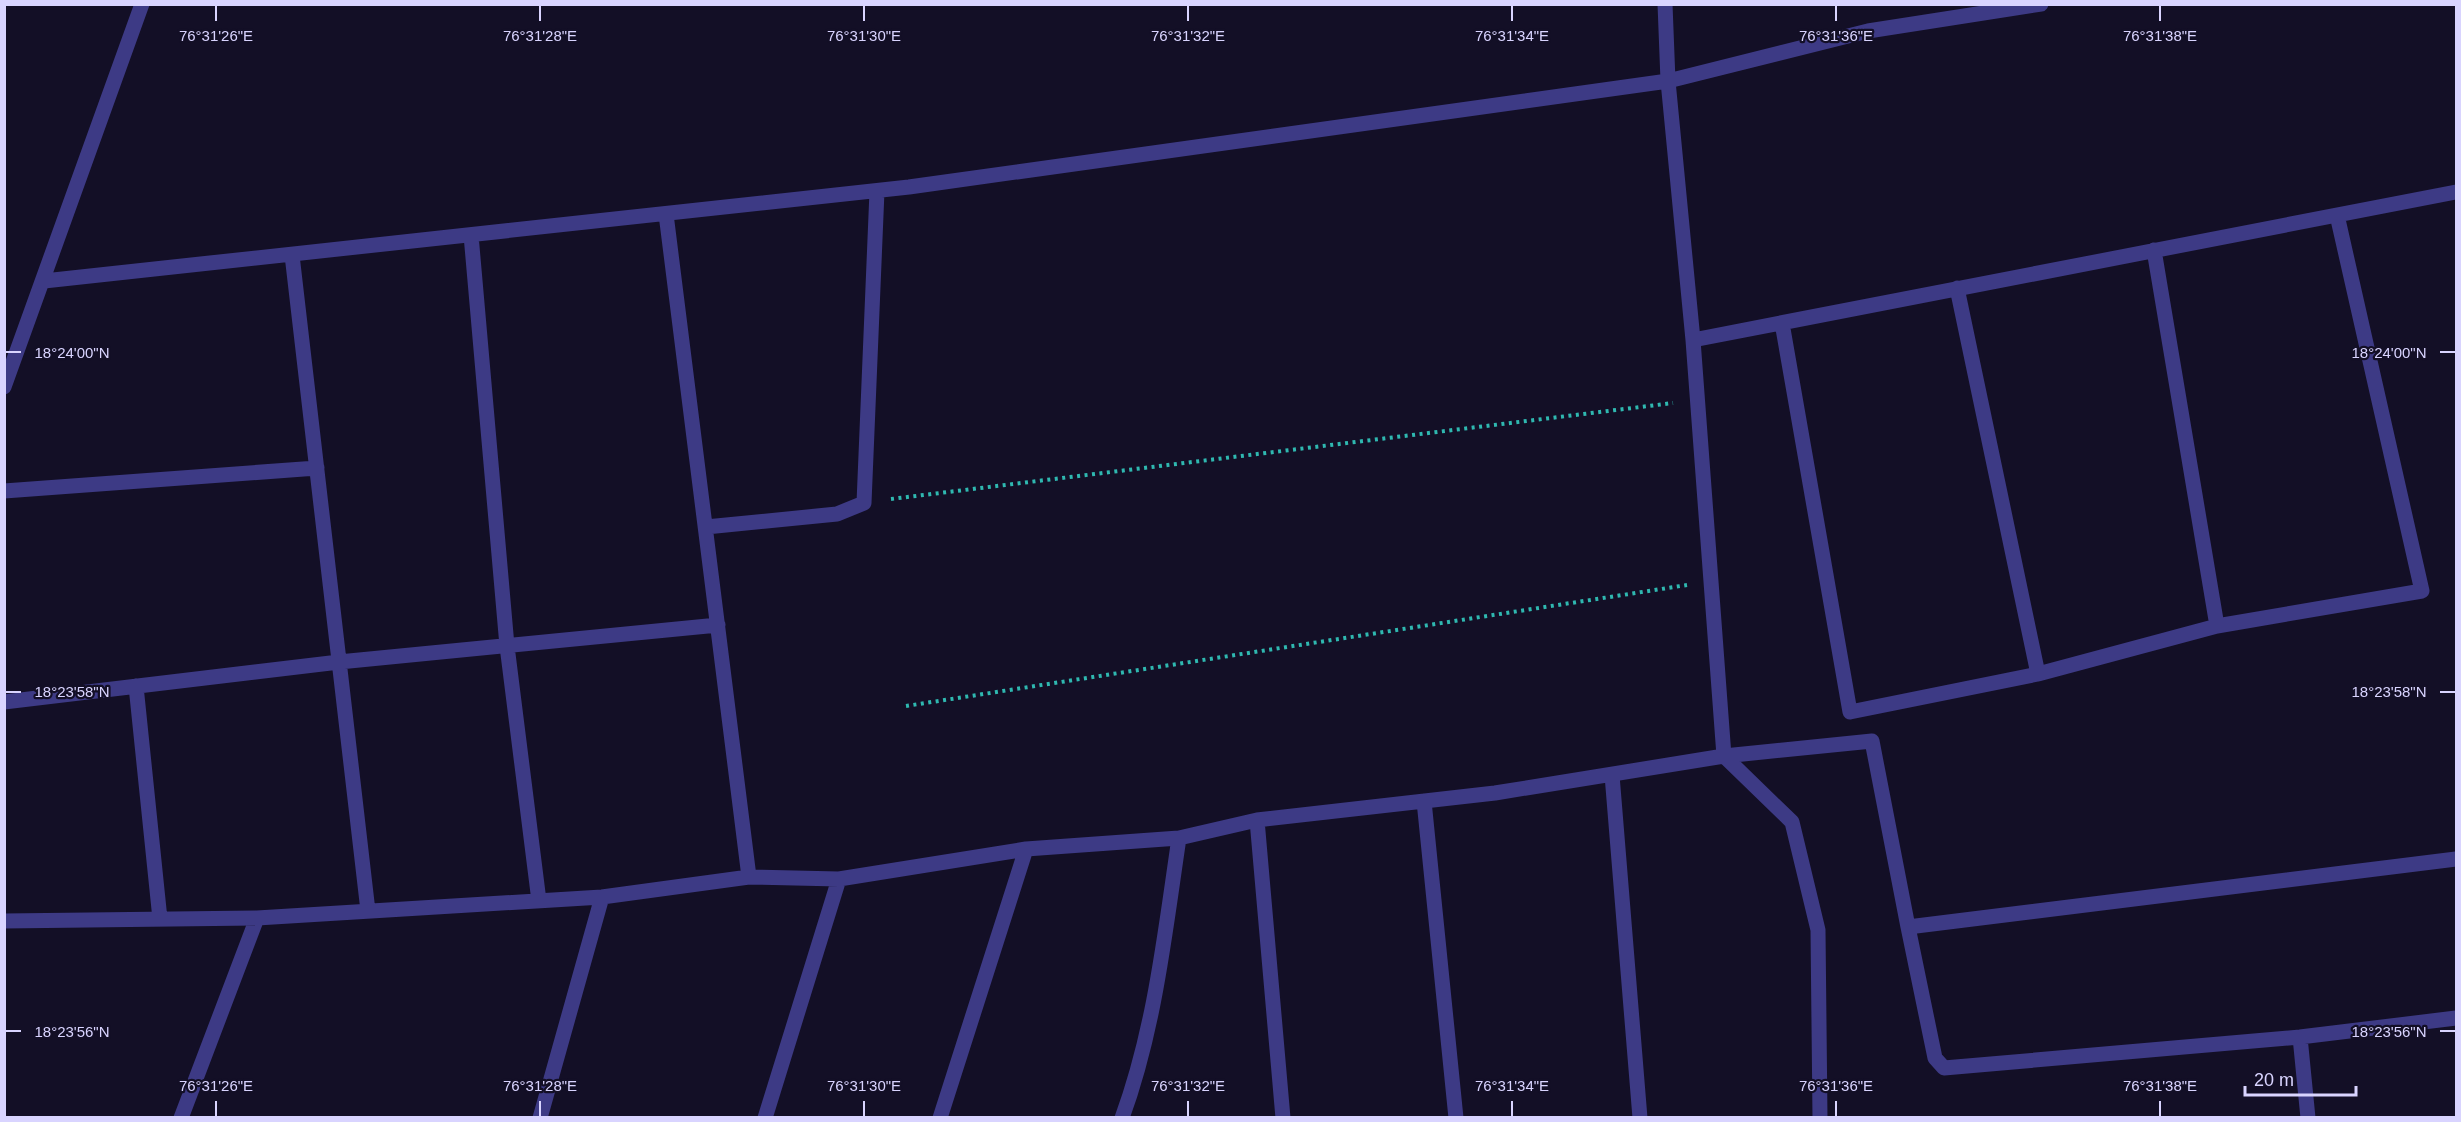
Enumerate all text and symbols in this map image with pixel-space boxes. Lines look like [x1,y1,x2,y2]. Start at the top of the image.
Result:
text: 76°31'26"E [179,27,253,44]
text: 76°31'28"E [503,27,577,44]
text: 76°31'30"E [827,27,901,44]
text: 76°31'32"E [1151,27,1225,44]
text: 76°31'34"E [1475,27,1549,44]
text: 76°31'36"E [1799,27,1873,44]
text: 76°31'38"E [2123,27,2197,44]
text: 18°24'00"N [34,344,110,361]
text: 18°24'00"N [2351,344,2427,361]
text: 18°23'58"N [34,683,110,700]
text: 18°23'58"N [2351,683,2427,700]
text: 18°23'56"N [34,1023,110,1040]
text: 18°23'56"N [2351,1023,2427,1040]
scale bar [2245,1059,2356,1097]
text: 20 m [2254,1070,2294,1090]
text: 76°31'26"E [179,1077,253,1094]
text: 76°31'28"E [503,1077,577,1094]
text: 76°31'30"E [827,1077,901,1094]
text: 76°31'32"E [1151,1077,1225,1094]
text: 76°31'34"E [1475,1077,1549,1094]
text: 76°31'36"E [1799,1077,1873,1094]
text: 76°31'38"E [2123,1077,2197,1094]

